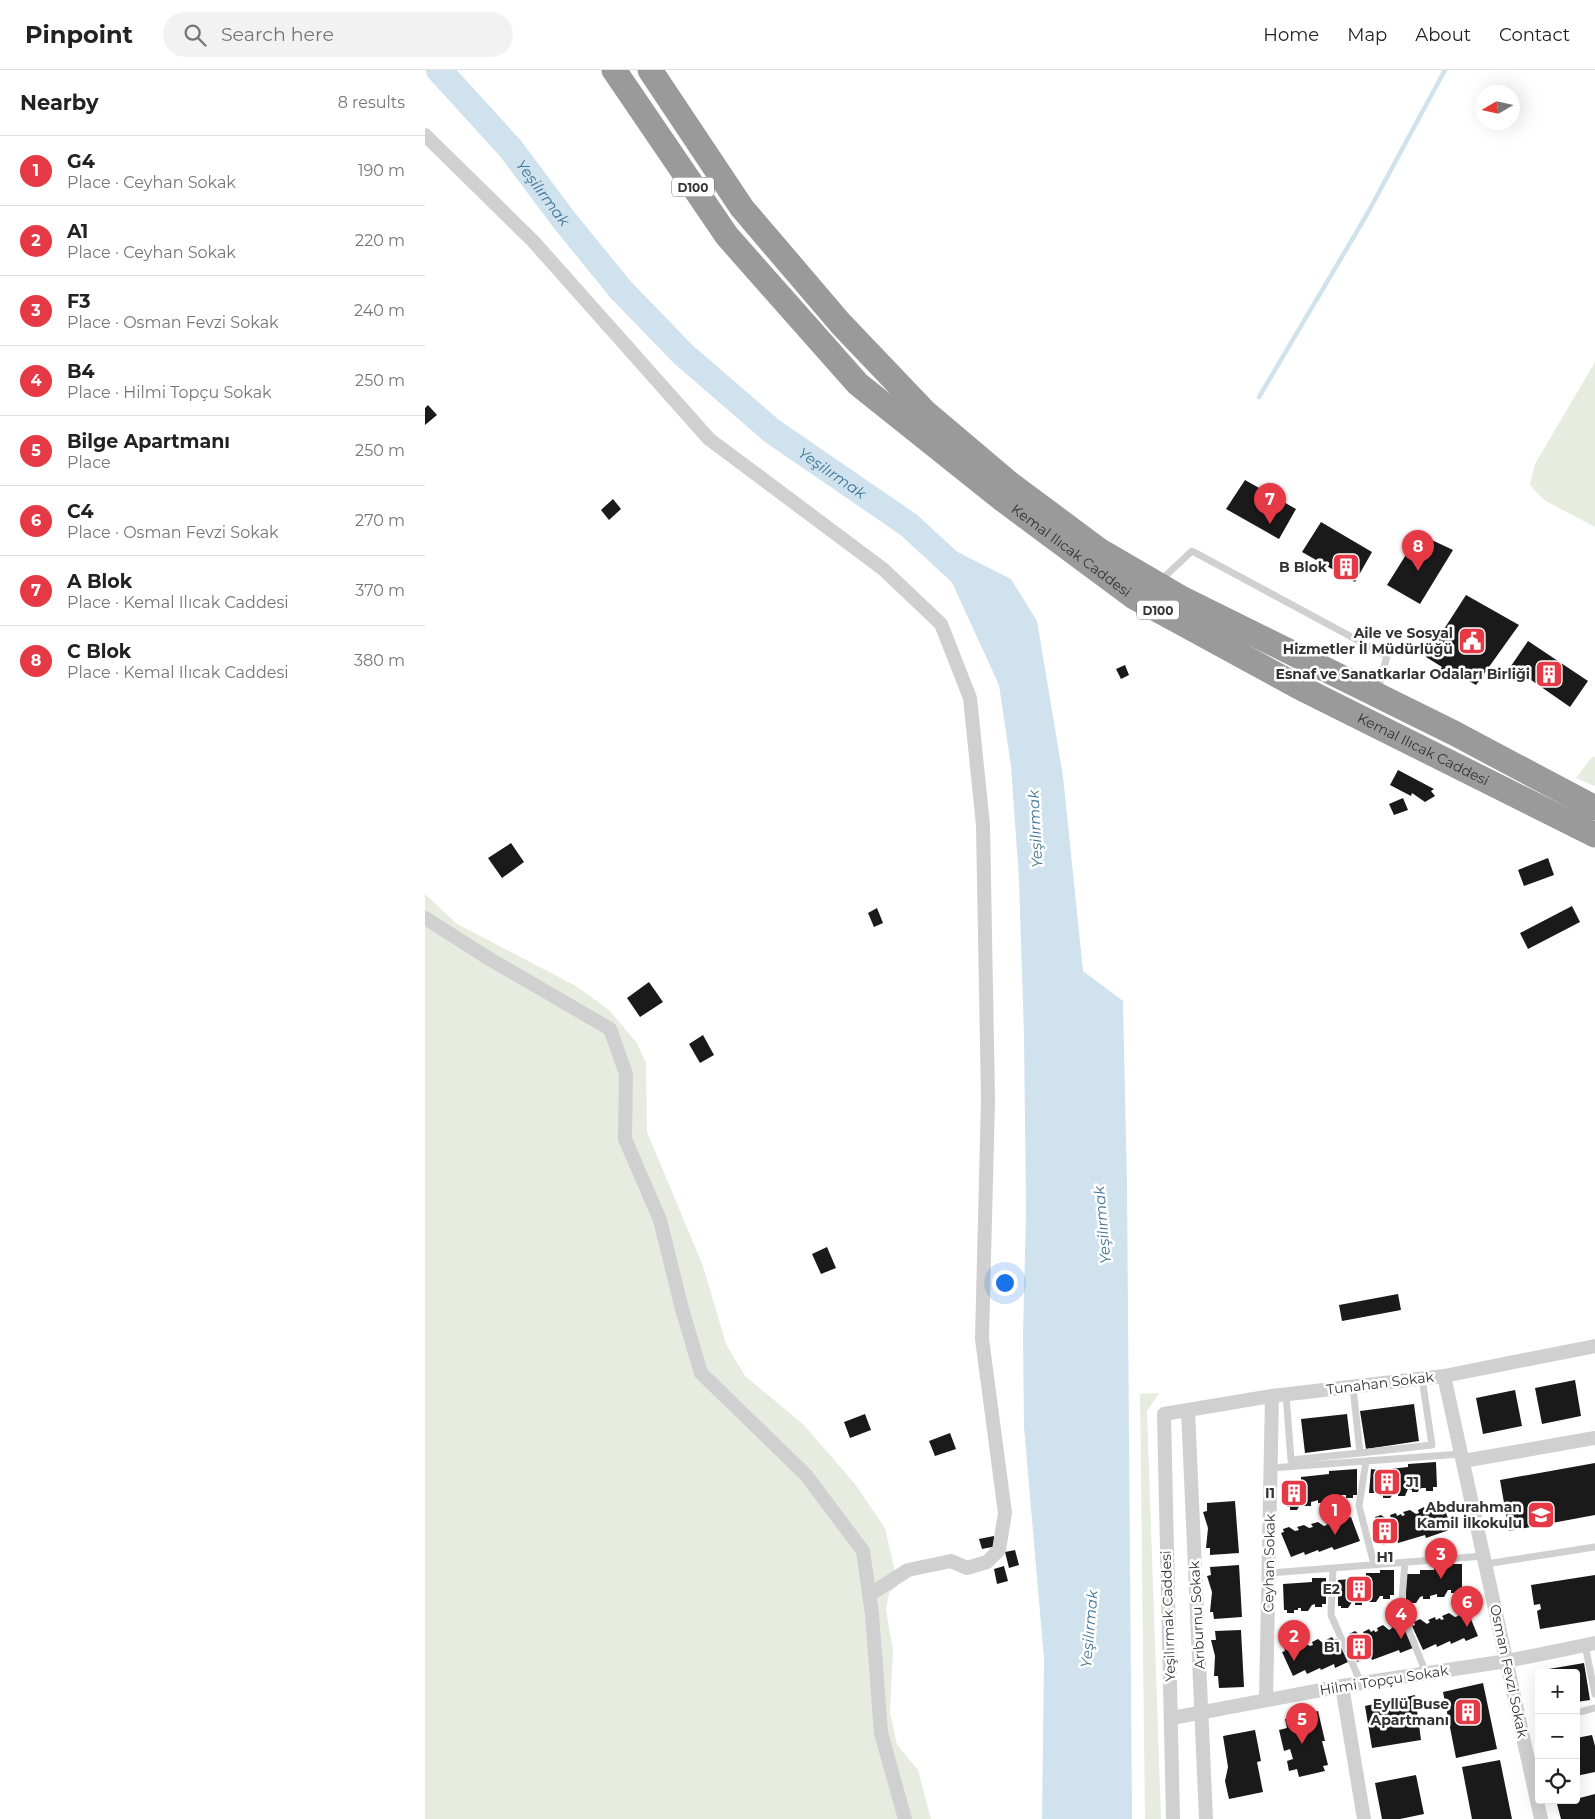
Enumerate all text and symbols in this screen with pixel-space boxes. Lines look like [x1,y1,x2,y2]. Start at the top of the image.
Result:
search box [163,12,513,57]
text: Pinpoint [25,20,133,49]
icon: search [181,21,209,49]
text: Search here [221,23,334,46]
text: Home [1263,24,1319,46]
text: Map [1347,24,1387,46]
text: About [1415,24,1471,46]
text: Contact [1499,24,1570,46]
north arrow [1475,85,1520,130]
text: Nearby [20,90,99,115]
text: 8 results [338,93,405,112]
text: G4 [67,150,95,173]
water label: Yeşilırmak [512,155,575,230]
text: 1 [33,161,39,180]
text: 190 m [358,161,405,180]
text: Place · Ceyhan Sokak [67,173,236,192]
road number: D100 [672,178,714,196]
text: A1 [67,220,88,243]
text: 2 [31,231,41,250]
text: 220 m [355,231,405,250]
text: Place · Ceyhan Sokak [67,243,236,262]
text: F3 [67,290,90,313]
text: 3 [31,301,41,320]
text: 240 m [354,301,405,320]
text: Place · Osman Fevzi Sokak [67,313,279,332]
text: B4 [67,360,95,383]
text: 4 [30,371,42,390]
text: 250 m [355,371,405,390]
text: Place · Hilmi Topçu Sokak [67,383,272,402]
text: Bilge Apartmanı [67,430,230,453]
text: 5 [31,441,41,460]
text: 250 m [355,441,405,460]
water label: Yeşilırmak [795,443,871,503]
text: Place [67,453,111,472]
pin: 7 [1254,483,1286,524]
text: C4 [67,500,94,523]
street label: Kemal Ilıcak Caddesi [1008,500,1135,601]
text: 6 [31,511,41,530]
text: 270 m [355,511,405,530]
text: Place · Osman Fevzi Sokak [67,523,279,542]
pin: 8 [1402,530,1434,571]
building icon: B Blok [1331,552,1361,582]
place label: B Blok [1279,558,1328,576]
text: A Blok [67,570,132,593]
text: 7 [31,581,41,600]
text: 370 m [355,581,405,600]
text: Place · Kemal Ilıcak Caddesi [67,593,289,612]
road number: D100 [1137,600,1179,620]
place label: Aile ve Sosyal Hizmetler İl Müdürlüğü [1283,624,1453,658]
public building icon: Aile ve Sosyal Hizmetler İl Müdürlüğü [1457,626,1487,656]
text: C Blok [67,640,131,663]
text: 8 [31,651,41,670]
text: 380 m [354,651,405,670]
building icon: Esnaf ve Sanatkarlar Odaları Birliği [1534,659,1564,689]
text: Place · Kemal Ilıcak Caddesi [67,663,289,682]
place label: Esnaf ve Sanatkarlar Odaları Birliği [1276,665,1530,683]
street label: Kemal Ilıcak Caddesi [1354,709,1492,790]
water label: Yeşilırmak [1023,788,1047,869]
water label: Yeşilırmak [1089,1184,1115,1265]
your location [992,1270,1018,1296]
street label: Tunahan Sokak [1325,1367,1435,1399]
building icon: J1 [1372,1467,1402,1497]
place label: J1 [1405,1473,1419,1491]
building icon: I1 [1279,1478,1309,1508]
place label: I1 [1265,1484,1275,1502]
pin: 1 [1319,1494,1351,1535]
place label: Abdurahman Kamil İlkokulu [1417,1498,1522,1532]
school or university icon: Abdurahman Kamil İlkokulu [1526,1500,1556,1530]
street label: Ceyhan Sokak [1259,1513,1279,1612]
building icon: H1 [1370,1516,1400,1546]
pin: 3 [1425,1538,1457,1579]
place label: H1 [1377,1548,1393,1566]
street label: Yeşilırmak Caddesi [1157,1550,1179,1682]
street label: Arıburnu Sokak [1185,1560,1209,1670]
building icon: E2 [1344,1574,1374,1604]
place label: E2 [1322,1580,1340,1598]
pin: 6 [1451,1586,1483,1627]
water label: Yeşilırmak [1076,1588,1102,1669]
pin: 4 [1385,1598,1417,1639]
street label: Osman Fevzi Sokak [1486,1603,1532,1740]
pin: 2 [1278,1620,1310,1661]
building icon: B1 [1344,1632,1374,1662]
place label: B1 [1324,1638,1340,1656]
street label: Hilmi Topçu Sokak [1318,1661,1450,1699]
map controls [1535,1669,1580,1804]
button: + [1535,1669,1580,1714]
place label: Eyllü Buse Apartmanı [1370,1695,1449,1729]
building icon: Eyllü Buse Apartmanı [1453,1697,1483,1727]
pin: 5 [1286,1703,1318,1744]
button: − [1535,1714,1580,1759]
button: locate [1535,1759,1580,1804]

